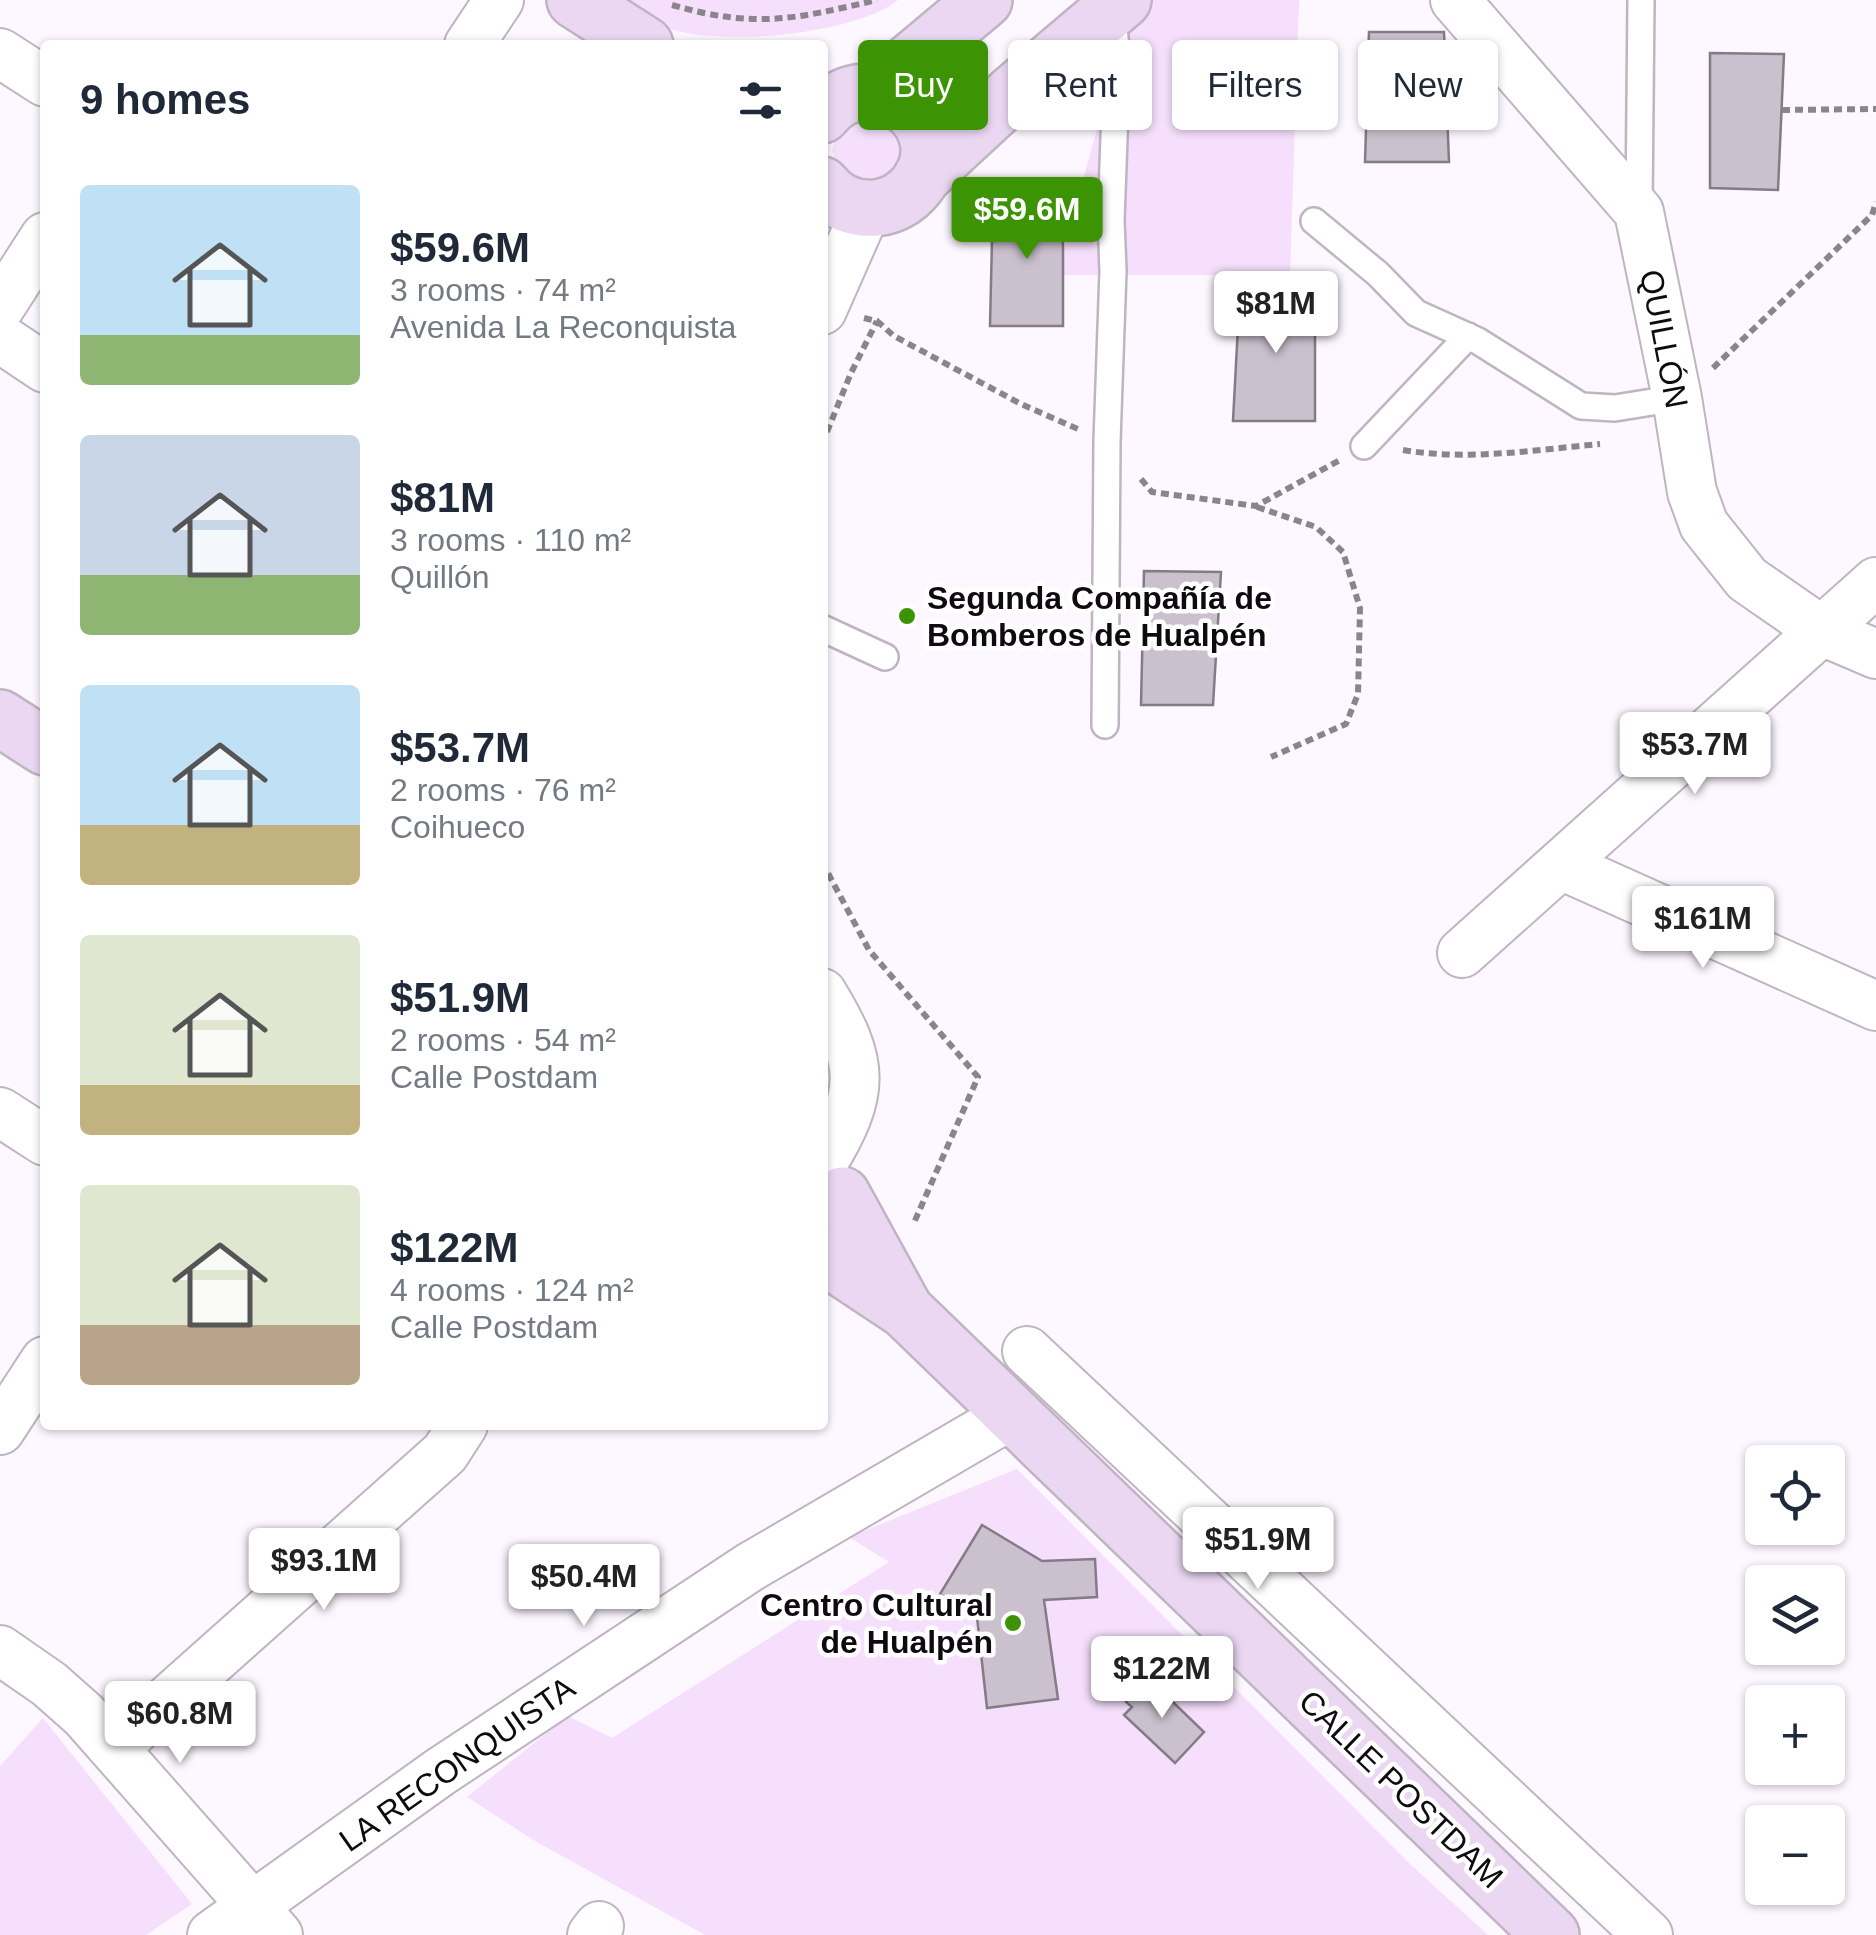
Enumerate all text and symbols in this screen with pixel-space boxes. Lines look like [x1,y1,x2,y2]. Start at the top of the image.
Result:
chip: Buy [858,40,988,130]
chip: Rent [1008,40,1152,130]
chip: Filters [1172,40,1338,130]
chip: New [1358,40,1498,130]
icon: filters [733,73,788,128]
text: 9 homes [80,76,250,123]
pin: $59.6M [946,177,1108,262]
text: $59.6M [974,191,1080,227]
text: $59.6M [390,224,530,271]
icon: home [160,225,280,345]
street label: QUILLÓN [1633,267,1695,411]
pin: $81M [1217,271,1335,356]
text: 3 rooms · 74 m² [390,272,616,308]
text: $81M [1236,285,1316,321]
text: Avenida La Reconquista [390,309,736,345]
text: $81M [390,474,495,521]
icon: home [160,475,280,595]
text: 3 rooms · 110 m² [390,522,631,558]
text: Quillón [390,559,490,595]
place label: Segunda Compañía de Bomberos de Hualpén [927,580,1272,653]
marker: Segunda Compañía de Bomberos de Hualpén [896,605,918,627]
pin: $53.7M [1614,712,1776,797]
text: $53.7M [390,724,530,771]
icon: home [160,725,280,845]
text: $53.7M [1642,726,1748,762]
text: 2 rooms · 76 m² [390,772,616,808]
text: Coihueco [390,809,525,845]
pin: $161M [1633,886,1773,971]
text: $161M [1654,900,1752,936]
text: $51.9M [390,974,530,1021]
icon: home [160,975,280,1095]
text: 2 rooms · 54 m² [390,1022,616,1058]
text: Calle Postdam [390,1059,598,1095]
text: $122M [390,1224,518,1271]
icon: home [160,1225,280,1345]
text: 4 rooms · 124 m² [390,1272,634,1308]
text: Calle Postdam [390,1309,598,1345]
map controls [1745,1445,1845,1905]
button: locate [1745,1445,1845,1545]
pin: $51.9M [1177,1507,1339,1592]
text: $51.9M [1205,1521,1311,1557]
pin: $93.1M [243,1528,405,1613]
text: $93.1M [271,1542,377,1578]
pin: $50.4M [503,1544,665,1629]
text: $50.4M [531,1558,637,1594]
button: layers [1745,1565,1845,1665]
place label: Centro Cultural de Hualpén [760,1587,993,1660]
marker: Centro Cultural de Hualpén [1002,1612,1024,1634]
pin: $122M [1092,1636,1232,1721]
text: $122M [1113,1650,1211,1686]
street label: LA RECONQUISTA [333,1669,582,1859]
pin: $60.8M [99,1681,261,1766]
street label: CALLE POSTDAM [1292,1683,1510,1895]
button: + [1745,1685,1845,1785]
text: $60.8M [127,1695,233,1731]
button: − [1745,1805,1845,1905]

